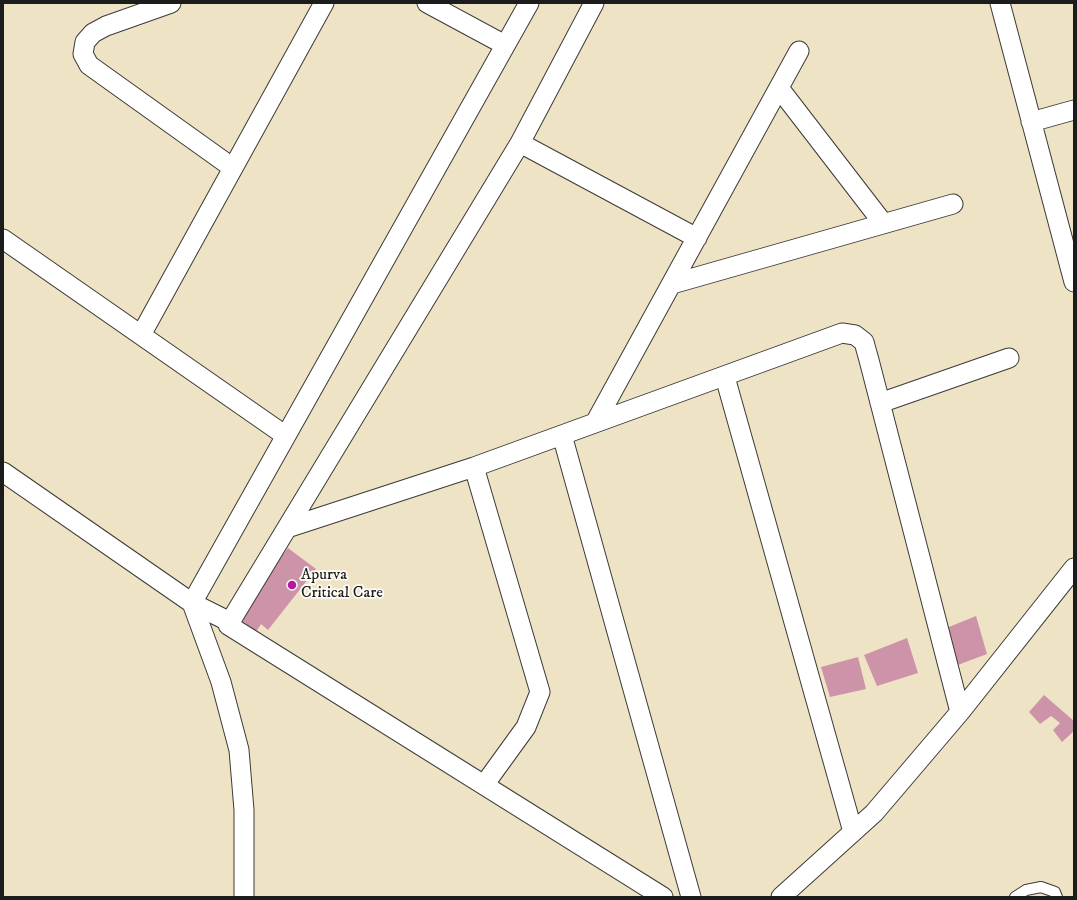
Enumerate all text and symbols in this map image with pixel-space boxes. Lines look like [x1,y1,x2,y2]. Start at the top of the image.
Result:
place label: Apurva Critical Care [301,566,383,604]
marker: Apurva Critical Care [286,579,298,591]

